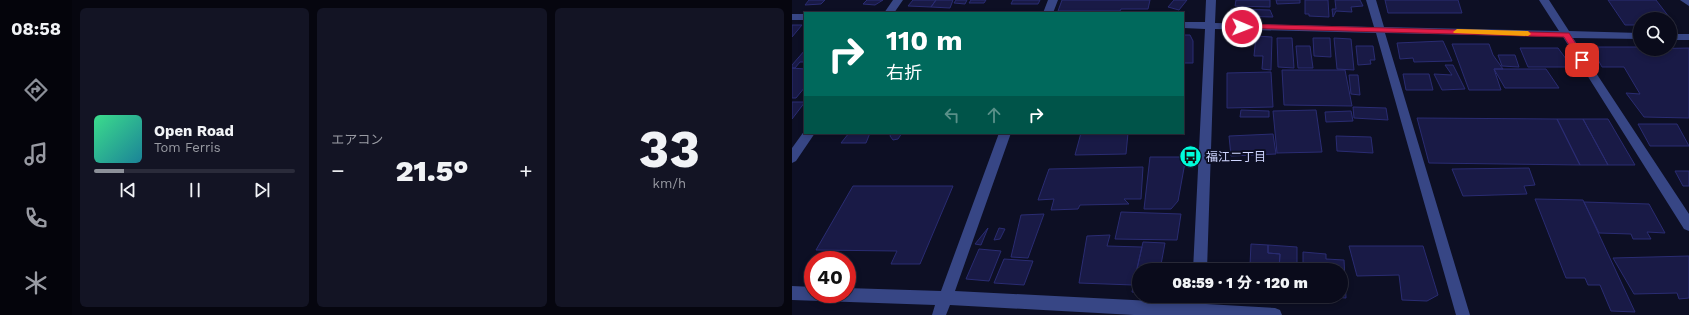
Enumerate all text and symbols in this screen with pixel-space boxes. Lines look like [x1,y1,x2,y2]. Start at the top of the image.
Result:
position arrow [1221,6,1263,48]
map controls [1633,12,1677,56]
button: search [1633,12,1677,56]
text: 08:58 [11,18,61,39]
text: 110 m [886,24,963,57]
icon: right [820,28,872,80]
pin [1565,43,1599,77]
icon: arrive [1571,49,1593,71]
text: 右折 [886,62,922,83]
icon: directions [22,76,50,104]
icon: left [941,104,963,126]
icon: ahead [983,104,1005,126]
icon: right [1025,104,1047,126]
text: 33 [638,119,700,180]
text: Open Road [154,122,234,140]
text: エアコン [331,132,383,147]
icon: music [22,140,50,168]
text: Tom Ferris [154,140,221,155]
bus stop icon: 福江二丁目 [1177,144,1203,170]
place label: 福江二丁目 [1206,150,1266,164]
text: 21.5° [395,153,469,188]
text: − [331,158,345,183]
text: + [519,158,533,183]
text: km/h [653,176,686,191]
icon: previous [117,179,139,201]
icon: pause [184,179,206,201]
icon: next [251,179,273,201]
icon: phone [22,204,50,232]
speed limit sign: 40 [804,251,856,303]
icon: climate [22,269,50,297]
text: 08:59 · 1 分 · 120 m [1172,274,1308,292]

